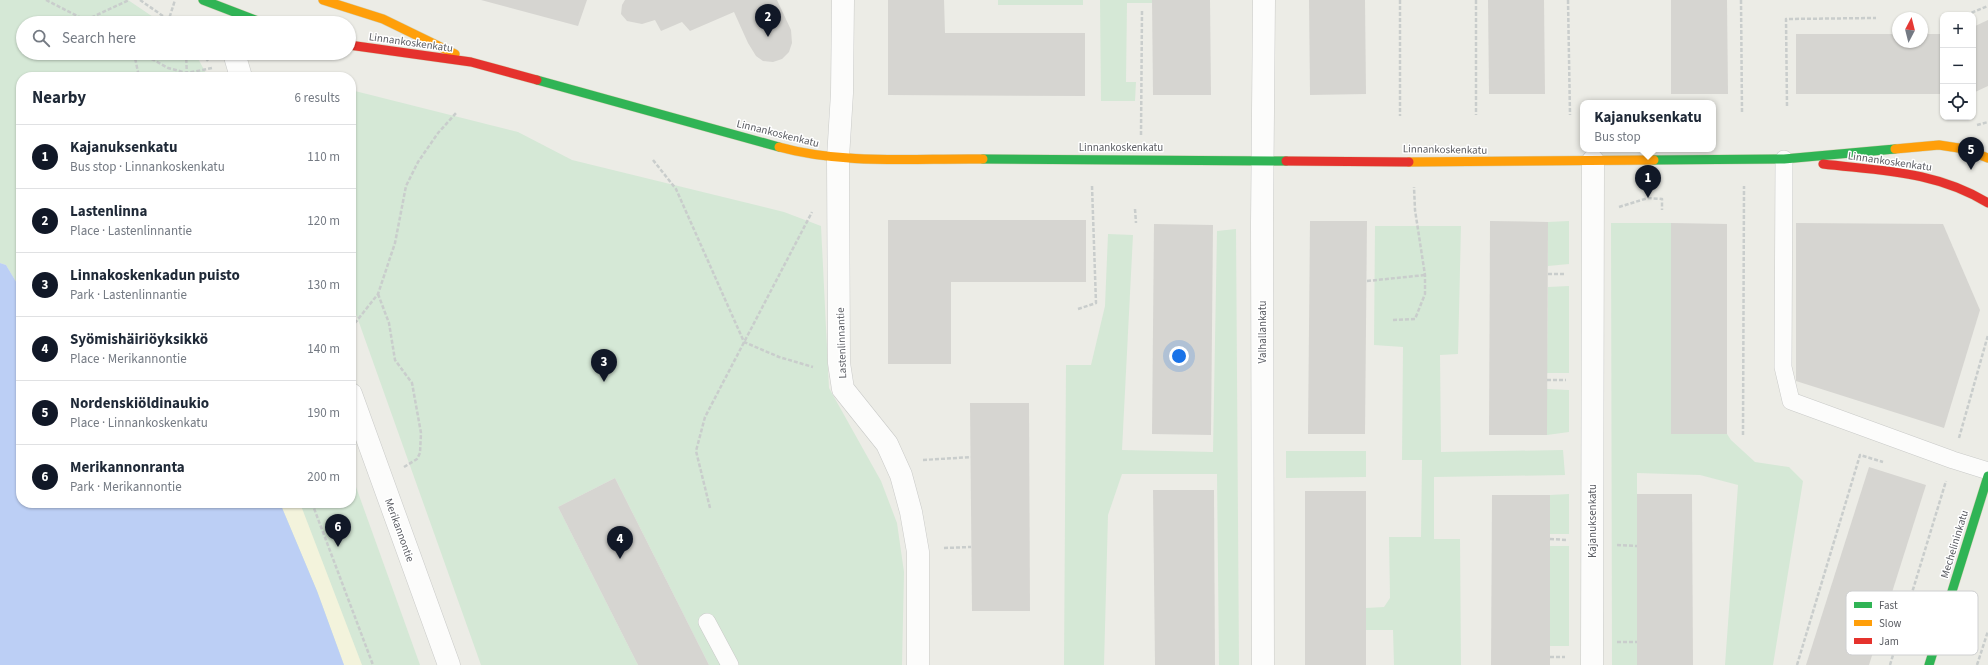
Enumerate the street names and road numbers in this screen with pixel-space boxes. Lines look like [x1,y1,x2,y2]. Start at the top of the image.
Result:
street label: Linnankoskenkatu [368,29,454,56]
street label: Linnankoskenkatu [735,116,821,151]
street label: Linnankoskenkatu [1079,140,1163,155]
street label: Linnankoskenkatu [1403,141,1487,158]
street label: Linnankoskenkatu [1847,148,1933,175]
street label: Valhallankatu [1255,301,1270,363]
street label: Lastenlinnantie [833,307,850,379]
street label: Kajanuksenkatu [1585,484,1600,558]
street label: Merikannontie [381,496,418,565]
street label: Mechelininkatu [1937,508,1972,580]

